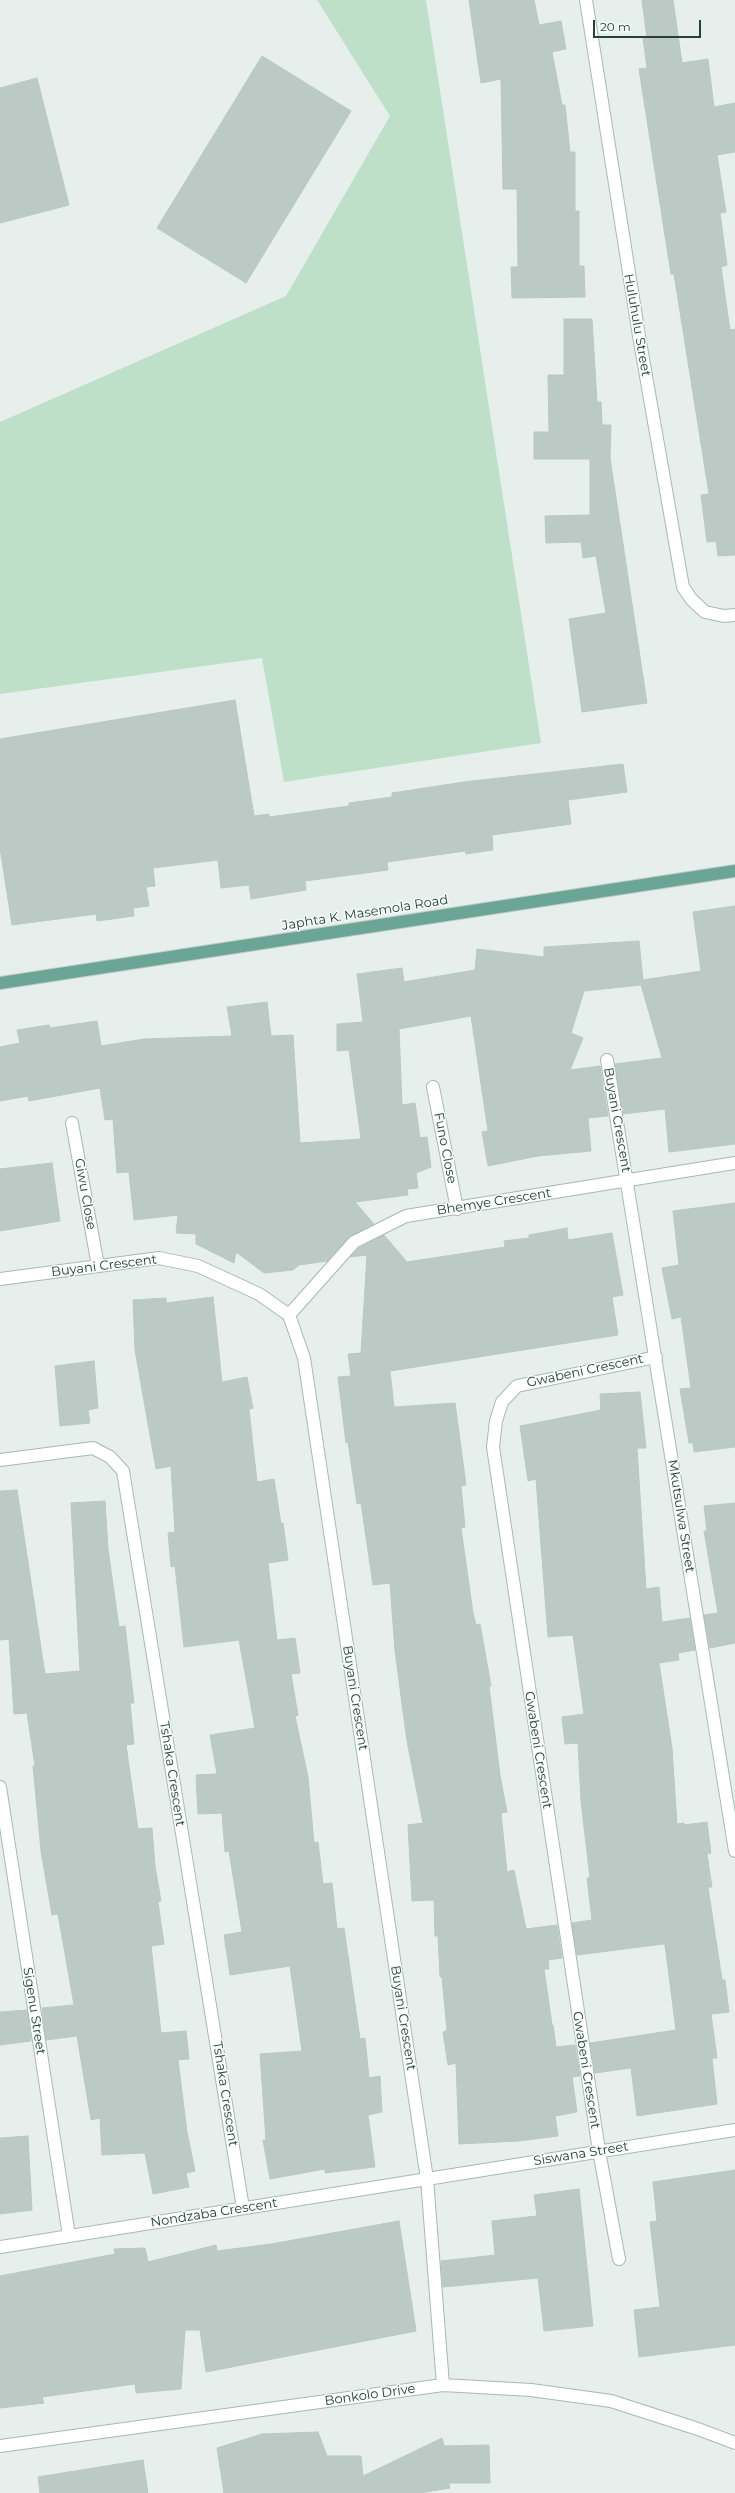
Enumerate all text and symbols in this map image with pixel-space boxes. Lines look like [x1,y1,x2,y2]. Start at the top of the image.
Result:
scale bar [595,12,703,38]
text: 20 m [600,19,631,34]
street label: Huluhulu Street [620,272,654,378]
street label: Japhta K. Masemola Road [281,892,449,934]
street label: Buyani Crescent [600,1066,634,1174]
street label: Funo Close [430,1111,460,1185]
street label: Giwu Close [71,1157,99,1231]
street label: Bhemye Crescent [436,1185,552,1219]
street label: Buyani Crescent [50,1252,158,1280]
street label: Gwabeni Crescent [525,1351,645,1391]
street label: Mkutsulwa Street [664,1458,698,1574]
street label: Buyani Crescent [339,1644,371,1752]
street label: Gwabeni Crescent [521,1690,555,1810]
street label: Tshaka Crescent [156,1720,188,1828]
street label: Buyani Crescent [387,1964,419,2072]
street label: Sigenu Street [19,1966,49,2056]
street label: Gwabeni Crescent [569,2010,603,2130]
street label: Tshaka Crescent [209,2040,241,2148]
street label: Siswana Street [533,2139,629,2169]
street label: Nondzaba Crescent [150,2195,278,2231]
street label: Bonkolo Drive [324,2381,416,2409]

